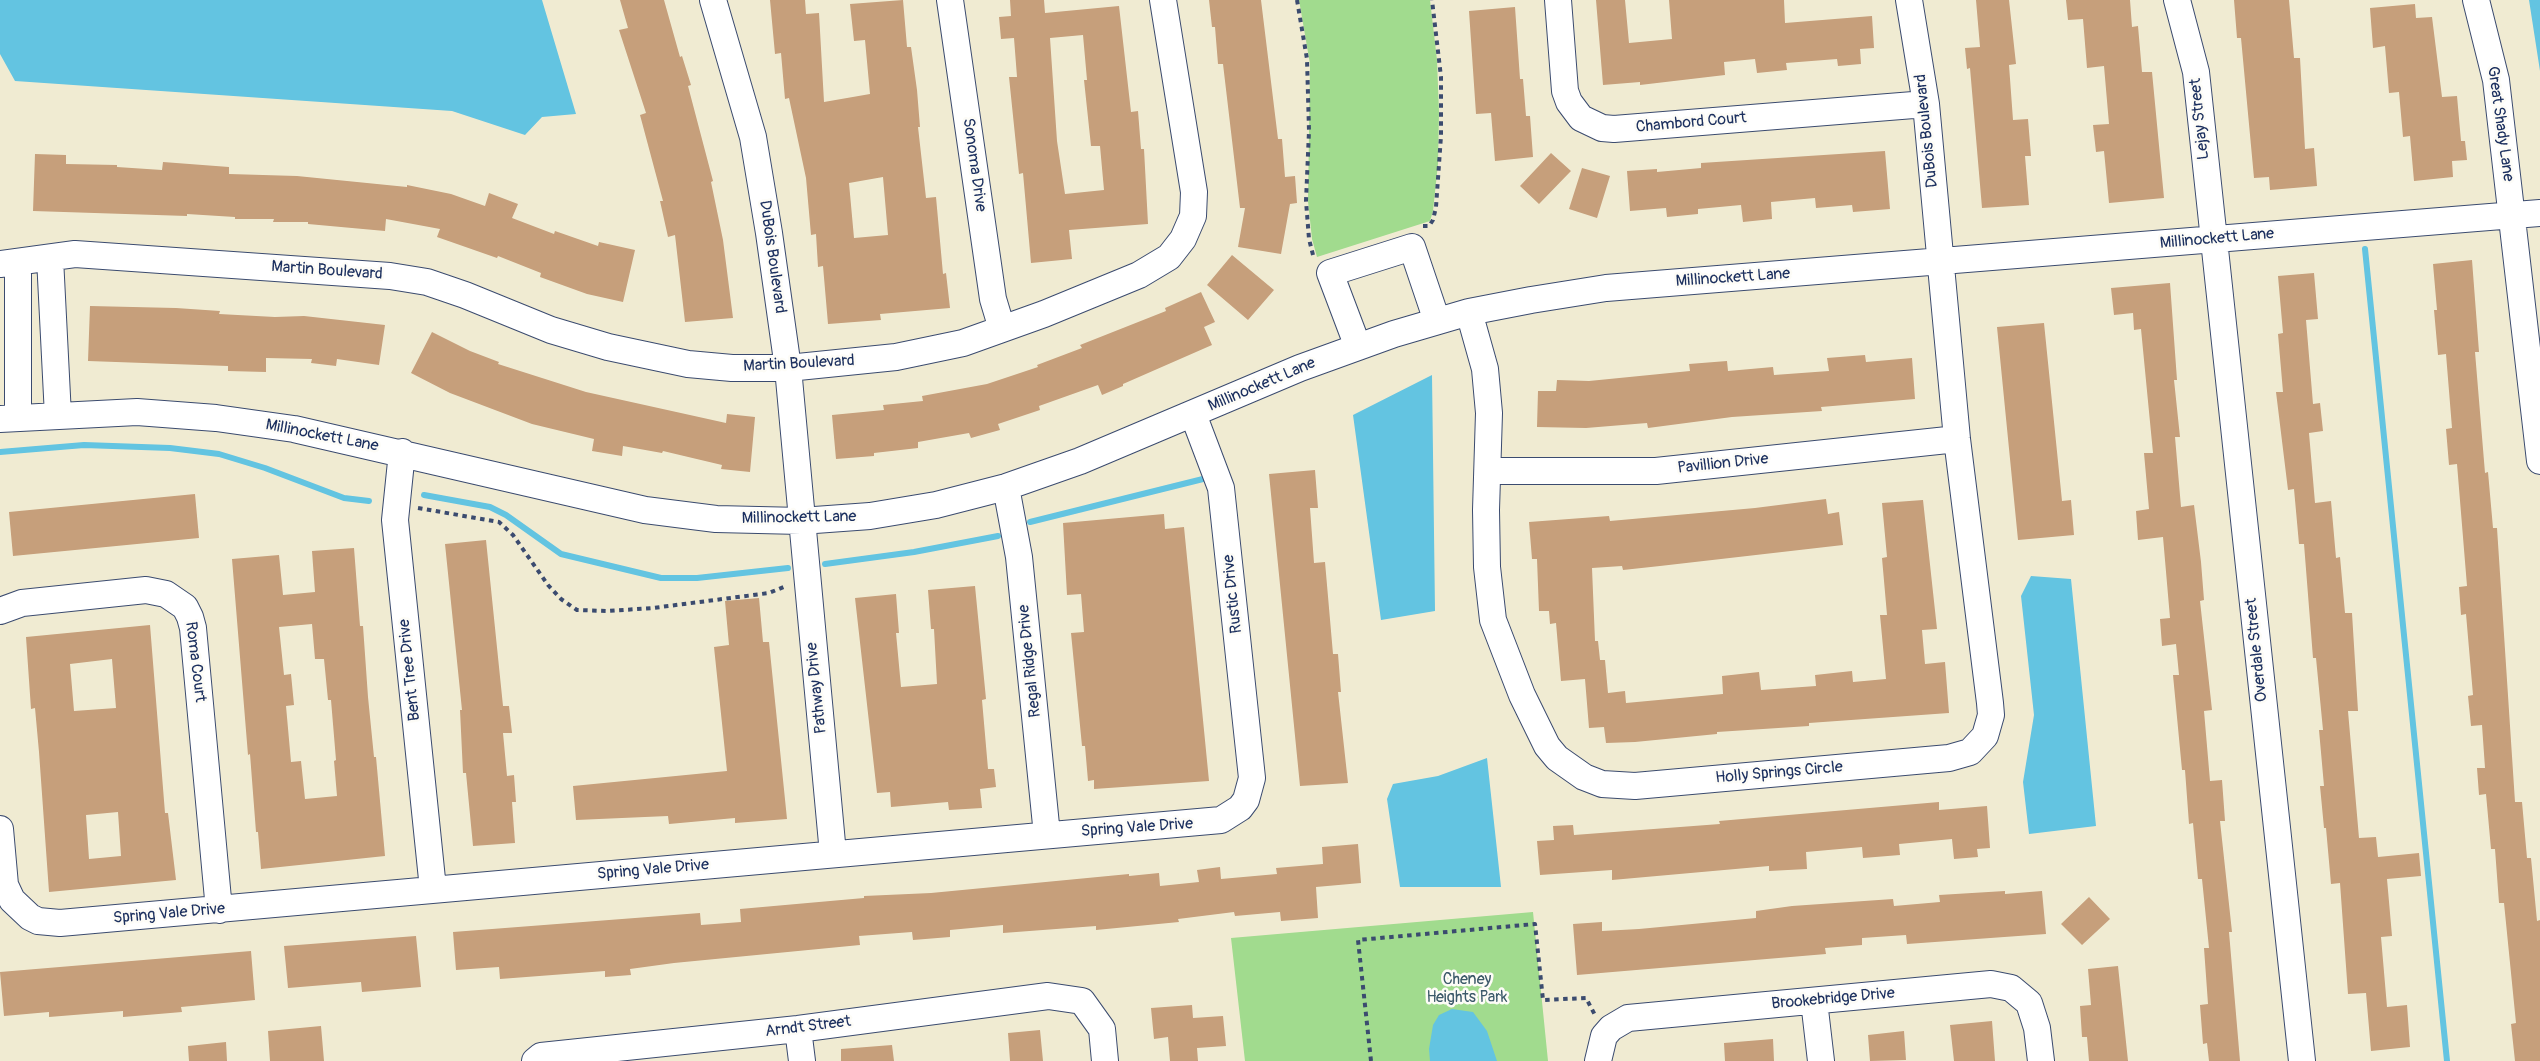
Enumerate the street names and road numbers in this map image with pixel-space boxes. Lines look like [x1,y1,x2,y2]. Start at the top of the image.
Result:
street label: Great Shady Lane [2482,65,2518,183]
street label: DuBois Boulevard [1911,73,1943,189]
street label: Lejay Street [2186,77,2214,161]
street label: Chambord Court [1635,109,1747,137]
street label: Sonoma Drive [958,117,990,213]
street label: DuBois Boulevard [755,199,789,315]
street label: Millinockett Lane [2159,224,2275,254]
street label: Martin Boulevard [271,258,383,284]
street label: Millinockett Lane [1675,264,1791,292]
street label: Martin Boulevard [743,351,855,377]
street label: Millinockett Lane [1205,354,1319,416]
street label: Millinockett Lane [264,416,380,456]
street label: Pavillion Drive [1677,450,1769,478]
street label: Millinockett Lane [742,507,856,529]
street label: Rustic Drive [1219,553,1247,635]
street label: Overdale Street [2242,597,2272,703]
street label: Regal Ridge Drive [1015,604,1045,718]
street label: Bent Tree Drive [395,618,425,722]
street label: Roma Court [181,621,209,703]
street label: Pathway Drive [803,641,831,735]
street label: Holly Springs Circle [1714,758,1844,788]
street label: Spring Vale Drive [1080,815,1194,841]
street label: Spring Vale Drive [596,856,710,884]
street label: Spring Vale Drive [112,900,226,928]
street label: Brookebridge Drive [1770,984,1896,1014]
street label: Arndt Street [764,1012,852,1042]

